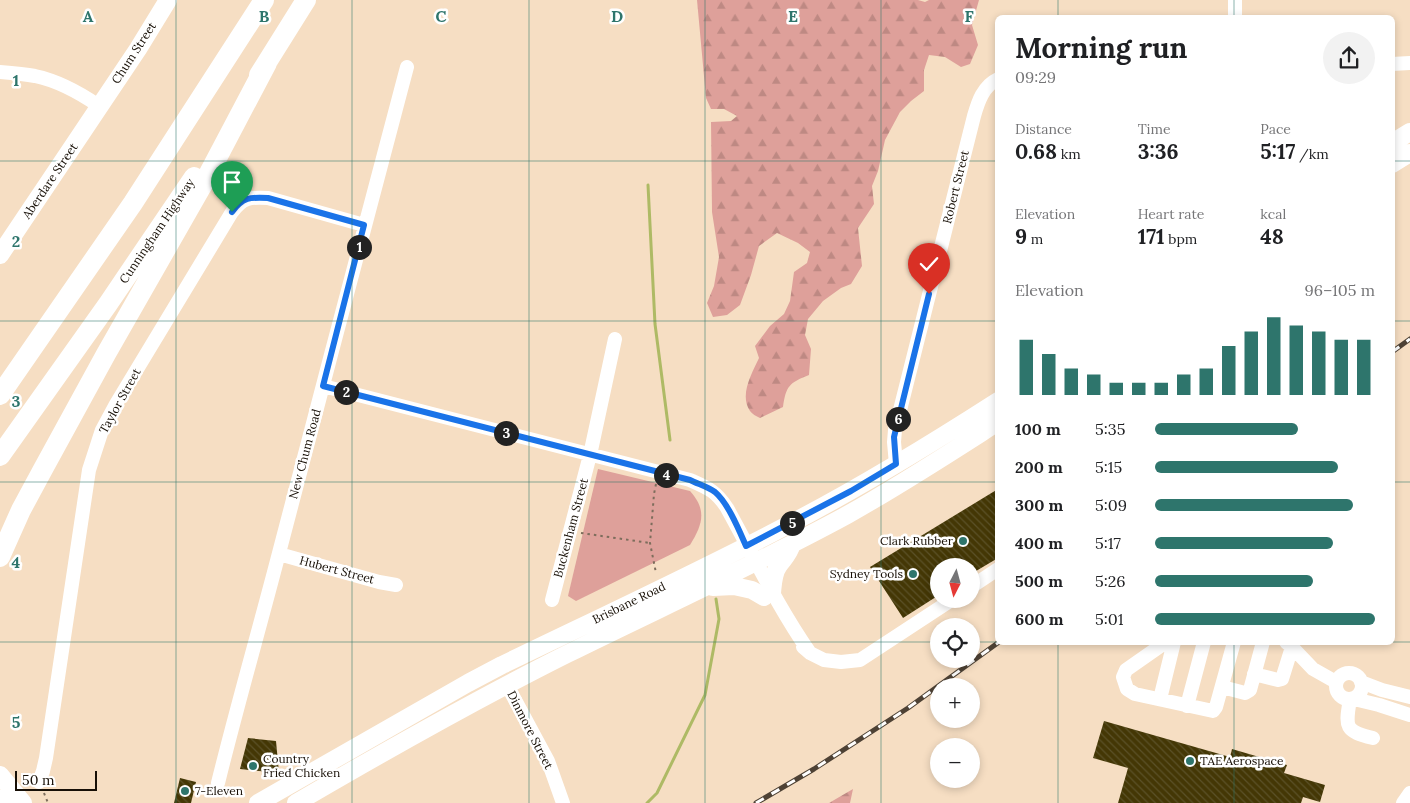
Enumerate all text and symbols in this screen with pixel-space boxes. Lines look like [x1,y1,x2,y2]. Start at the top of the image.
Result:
text: A [83,6,94,26]
text: B [259,6,270,26]
text: C [435,6,447,26]
text: D [611,6,623,26]
text: E [788,6,798,26]
text: F [964,6,974,26]
street label: Chum Street [108,19,159,86]
text: Morning run [1015,30,1187,66]
button: share [1323,32,1375,84]
text: 09:29 [1015,67,1056,87]
text: 1 [13,70,19,90]
text: Distance [1015,120,1072,138]
text: Time [1138,120,1171,138]
text: Pace [1260,120,1291,138]
text: 0.68 [1015,138,1057,165]
text: 3:36 [1138,138,1179,165]
text: 5:17 [1260,138,1295,165]
street label: Aberdare Street [18,140,81,222]
text: km [1057,145,1081,163]
text: /km [1295,145,1329,163]
street label: Robert Street [939,148,972,225]
pin [211,161,253,212]
icon: arrive [218,168,246,196]
street label: Cunningham Highway [116,175,198,286]
text: Elevation [1015,205,1075,223]
text: Heart rate [1138,205,1204,223]
text: kcal [1260,205,1286,223]
text: 9 [1015,223,1027,250]
text: 171 [1138,223,1165,250]
text: 48 [1260,223,1284,250]
text: m [1027,230,1043,248]
text: bpm [1165,230,1197,248]
text: 2 [12,231,20,251]
pin: 1 [346,234,372,260]
text: 1 [357,238,362,256]
pin [908,243,950,294]
icon: check [915,250,943,278]
text: Elevation [1015,280,1084,300]
text: 96–105 m [1304,280,1375,300]
street label: Taylor Street [95,365,144,436]
pin: 2 [334,380,358,404]
text: 2 [343,383,350,401]
text: 3 [12,391,21,411]
pin: 6 [886,406,910,432]
street label: New Chum Road [285,407,324,501]
text: 6 [894,410,903,428]
text: 100 m [1015,419,1061,439]
text: 5:35 [1095,419,1125,439]
pin: 3 [494,420,518,446]
text: 3 [503,424,510,442]
text: 200 m [1015,457,1063,477]
text: 5:15 [1095,457,1122,477]
pin: 4 [654,462,678,488]
text: 4 [663,466,670,484]
street label: Buckenham Street [550,476,591,579]
text: 300 m [1015,495,1063,515]
text: 5:09 [1095,495,1127,515]
pin: 5 [780,510,804,536]
text: 5 [789,514,796,532]
place label: Clark Rubber [880,533,954,548]
text: 400 m [1015,533,1063,553]
text: 5:17 [1095,533,1121,553]
marker: Clark Rubber [957,535,969,547]
text: 4 [12,552,21,572]
street label: Hubert Street [298,552,377,587]
north arrow [930,558,980,608]
map controls [930,558,980,788]
place label: Sydney Tools [830,566,903,581]
marker: Sydney Tools [907,568,919,580]
text: 500 m [1015,571,1063,591]
text: 5:26 [1095,571,1126,591]
street label: Brisbane Road [590,578,668,627]
text: 600 m [1015,609,1063,629]
text: 5:01 [1095,609,1123,629]
button: locate [930,618,980,668]
button: + [930,678,980,728]
street label: Dinmore Street [504,688,557,772]
text: 5 [12,712,21,732]
button: − [930,738,980,788]
place label: Country Fried Chicken [263,751,340,780]
place label: TAE Aerospace [1200,753,1284,768]
marker: TAE Aerospace [1184,755,1196,767]
marker: Country Fried Chicken [247,760,259,772]
scale bar [15,768,98,791]
text: 50 m [22,771,55,789]
place label: 7-Eleven [195,783,243,798]
marker: 7-Eleven [179,785,191,797]

